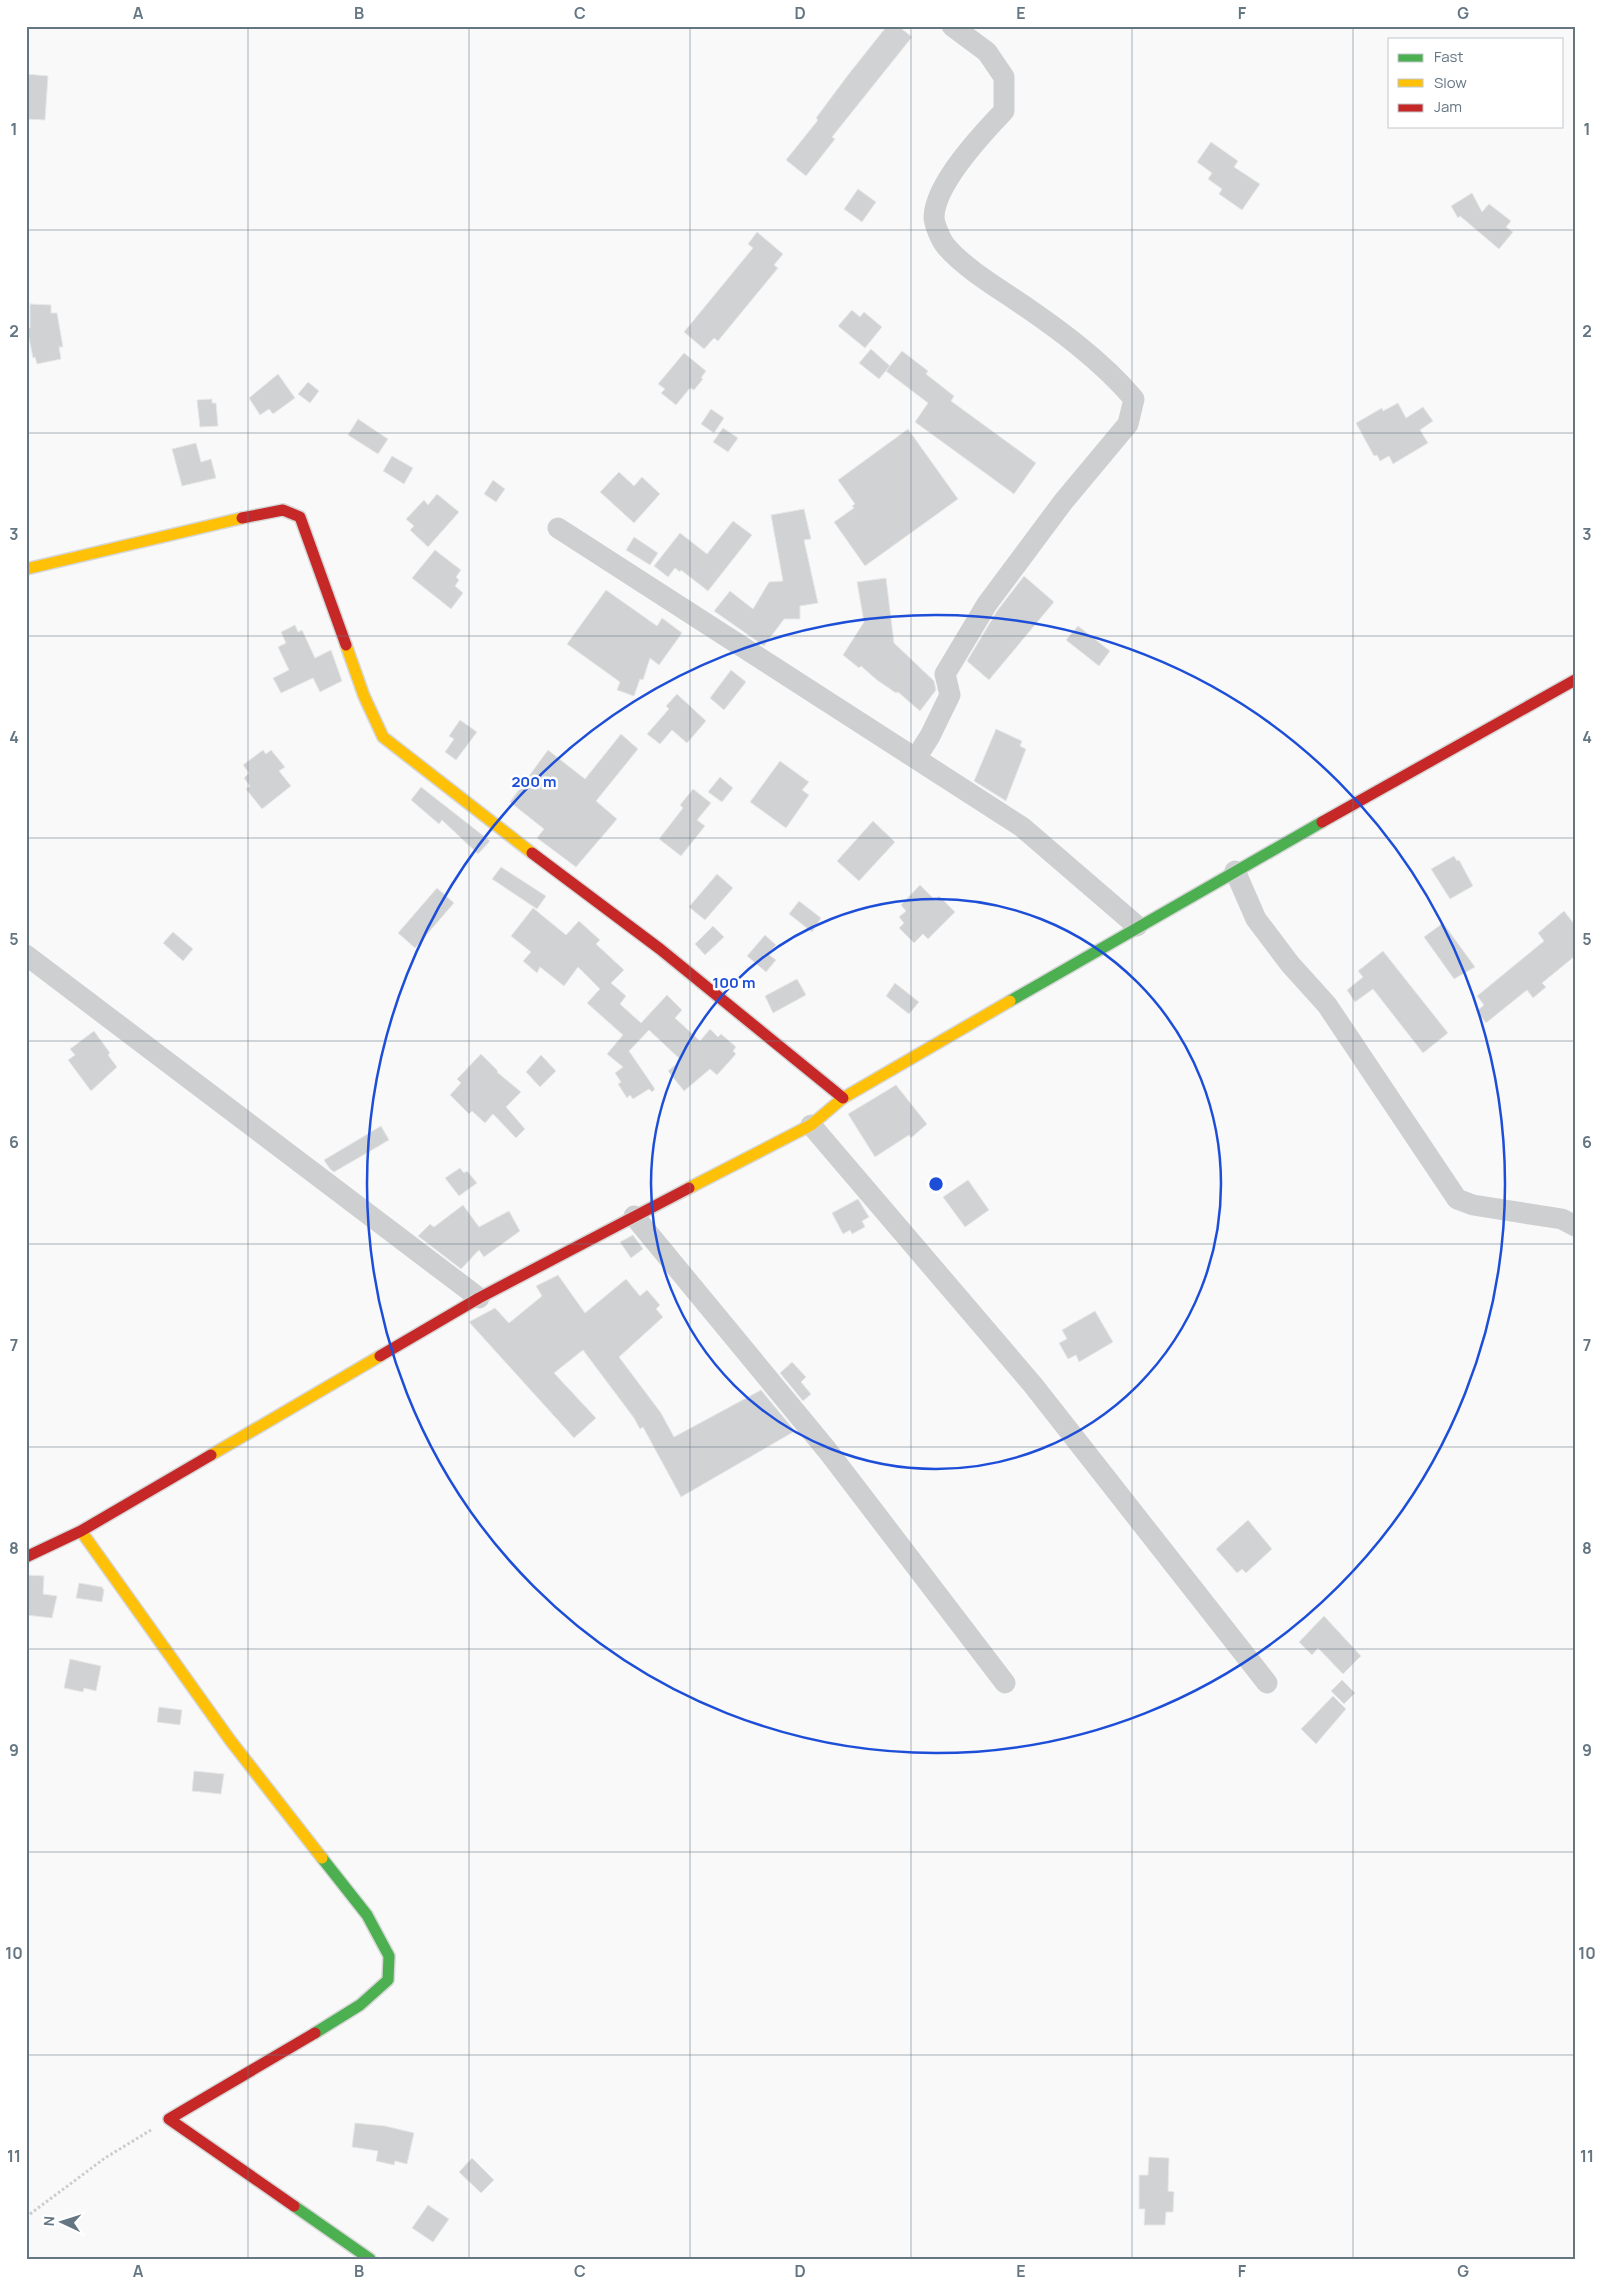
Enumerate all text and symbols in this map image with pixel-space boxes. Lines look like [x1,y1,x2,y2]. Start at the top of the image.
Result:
text: A [133,2,144,24]
text: B [354,2,364,24]
text: C [574,2,586,24]
text: D [794,2,806,24]
text: E [1016,2,1026,24]
text: F [1238,2,1247,24]
text: G [1457,2,1469,24]
legend [1388,38,1564,128]
text: Fast [1434,46,1463,67]
text: Slow [1434,72,1467,93]
text: Jam [1434,96,1462,117]
text: 1 [10,118,18,140]
text: 1 [1583,118,1591,140]
text: 2 [9,320,19,342]
text: 2 [1582,320,1592,342]
text: 3 [9,523,19,545]
text: 3 [1582,523,1592,545]
text: 4 [9,726,19,748]
text: 4 [1582,726,1592,748]
text: 200 m [511,771,557,792]
text: 5 [9,928,19,950]
text: 5 [1582,928,1592,950]
text: 100 m [713,972,755,993]
text: 6 [9,1131,19,1153]
text: 6 [1582,1131,1592,1153]
centre of rings [927,1175,945,1193]
text: 7 [10,1334,18,1356]
text: 7 [1583,1334,1591,1356]
text: 8 [9,1537,19,1559]
text: 8 [1582,1537,1592,1559]
text: 9 [9,1739,19,1761]
text: 9 [1582,1739,1592,1761]
text: 10 [5,1942,23,1964]
text: 10 [1578,1942,1596,1964]
text: 11 [7,2145,21,2167]
text: 11 [1580,2145,1594,2167]
north arrow [38,2198,88,2248]
text: N [39,2215,58,2227]
text: A [133,2260,144,2282]
text: B [354,2260,364,2282]
text: C [574,2260,586,2282]
text: D [794,2260,806,2282]
text: E [1016,2260,1026,2282]
text: F [1238,2260,1247,2282]
text: G [1457,2260,1469,2282]

